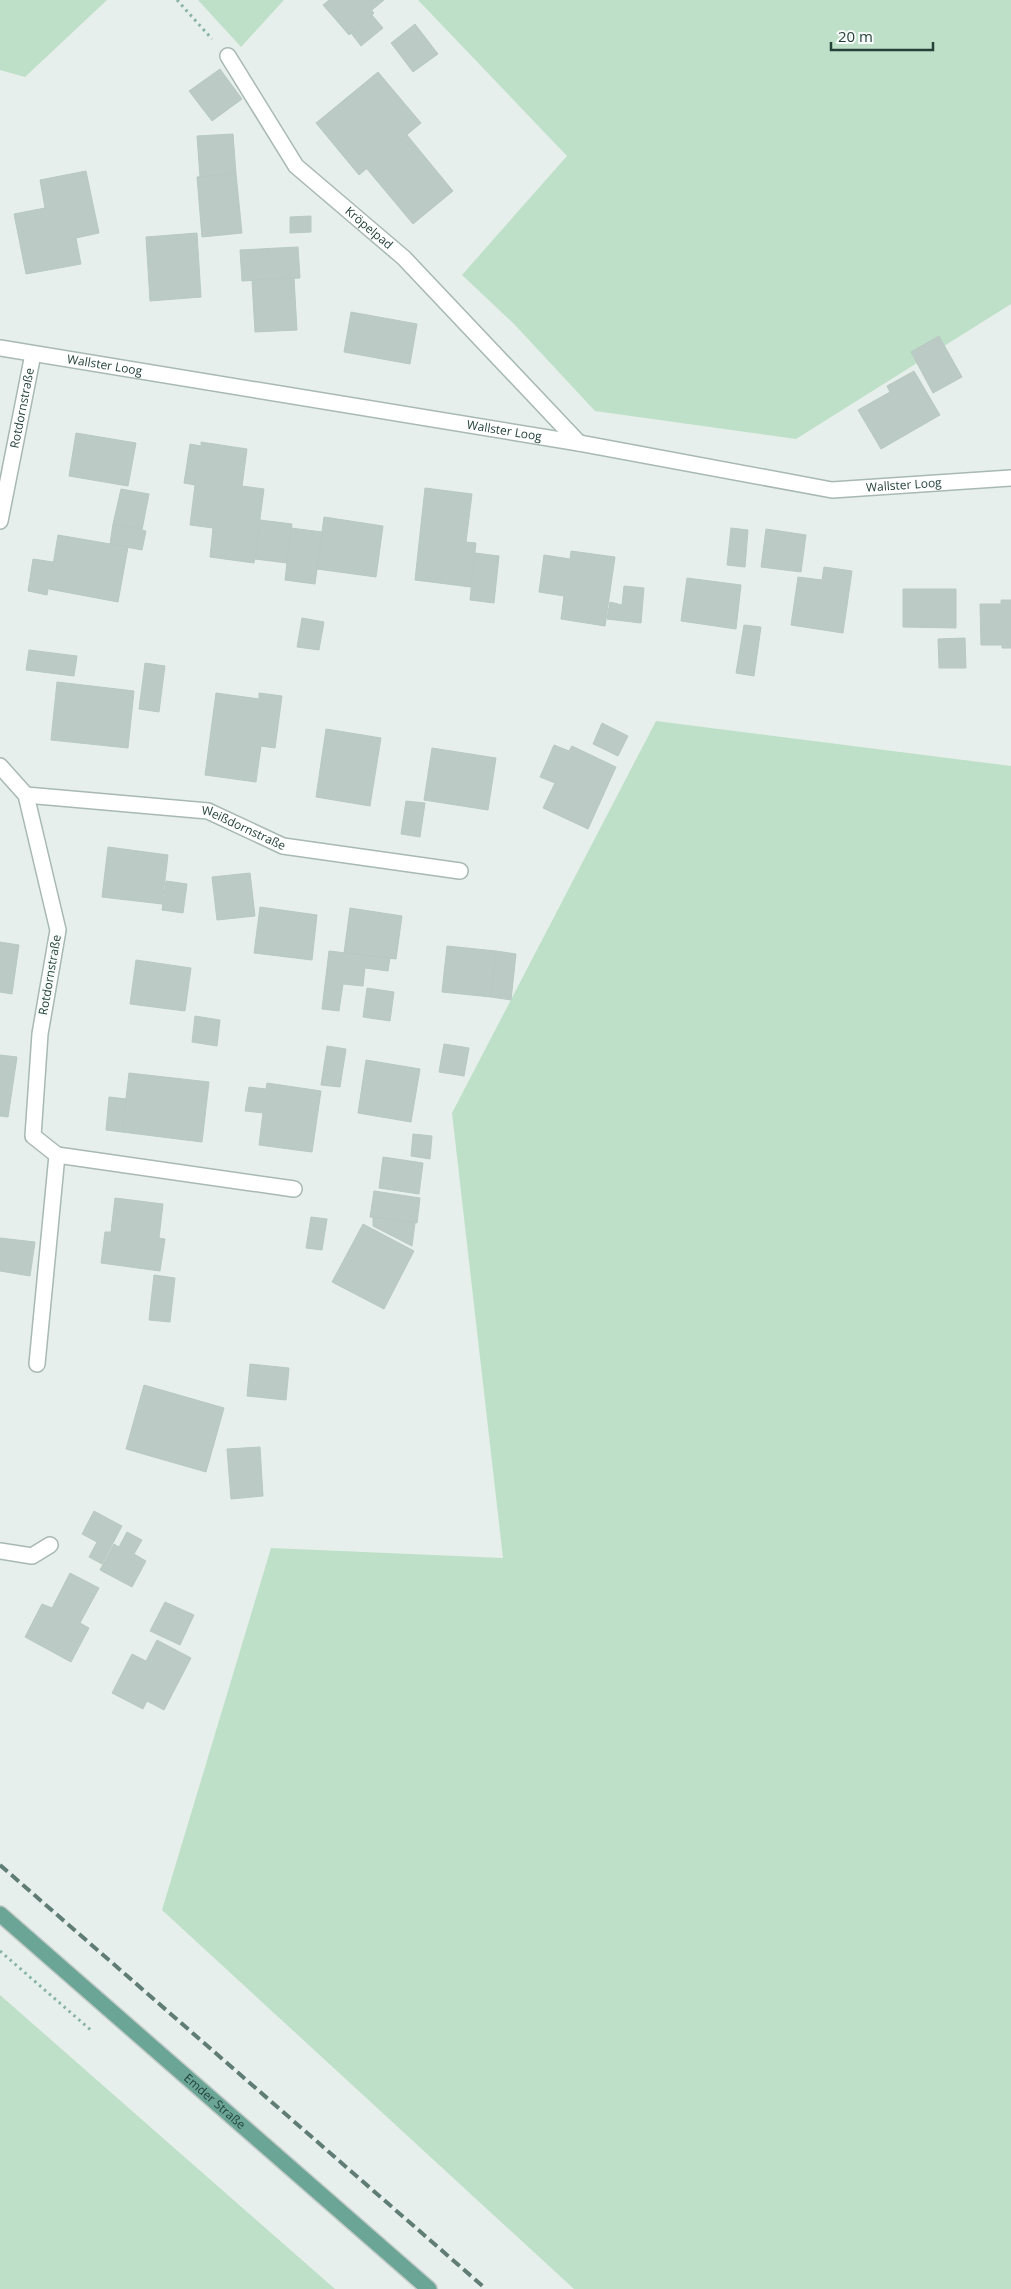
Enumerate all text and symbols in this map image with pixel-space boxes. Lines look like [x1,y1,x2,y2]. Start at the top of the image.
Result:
scale bar [831,20,934,52]
text: 20 m [838,26,873,46]
street label: Kröpelpad [342,202,397,253]
street label: Wallster Loog [66,350,144,379]
street label: Rotdornstraße [6,366,38,450]
street label: Wallster Loog [466,416,544,445]
street label: Wallster Loog [865,474,943,496]
street label: Weißdornstraße [201,801,289,854]
street label: Rotdornstraße [34,933,65,1017]
street label: Emder Straße [180,2070,250,2133]

